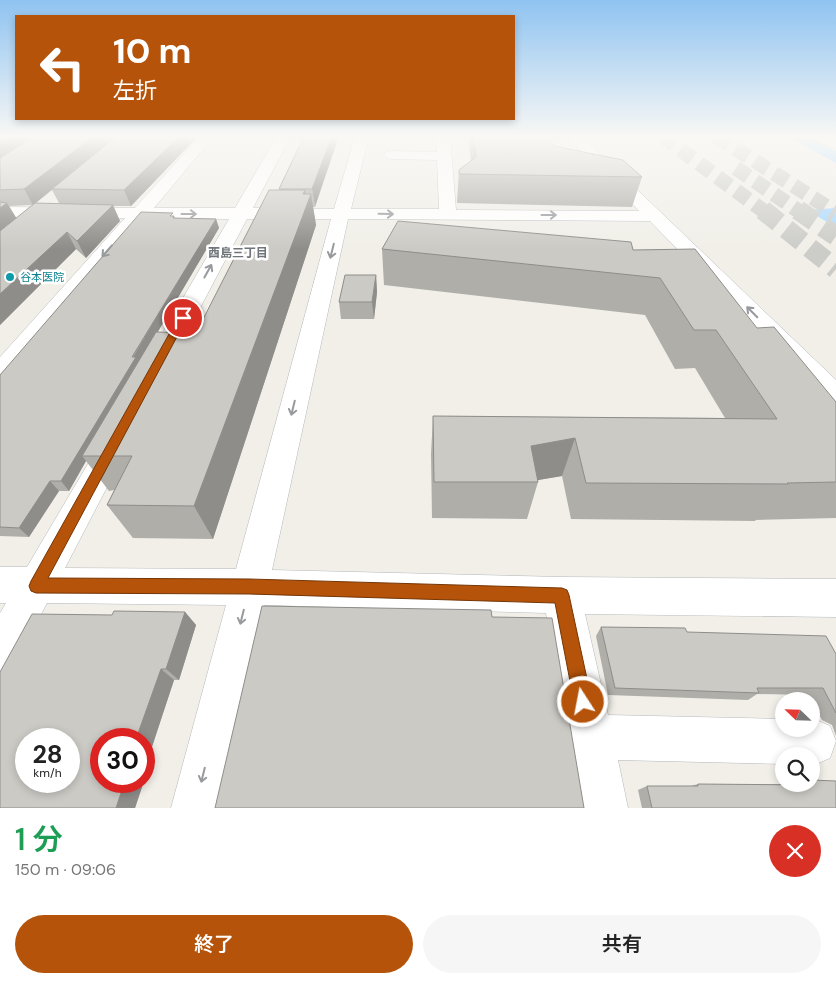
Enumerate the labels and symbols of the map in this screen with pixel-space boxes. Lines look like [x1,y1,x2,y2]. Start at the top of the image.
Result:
one-way arrow [180,209,196,219]
one-way arrow [378,209,394,219]
one-way arrow [540,210,556,220]
one-way arrow [327,242,336,258]
one-way arrow [101,244,112,257]
district label: 酉島三丁目 [208,245,268,261]
one-way arrow [203,264,213,279]
place label: 谷本医院 [20,270,64,284]
marker: 谷本医院 [4,271,16,283]
pin [162,297,204,339]
one-way arrow [746,306,758,318]
one-way arrow [288,400,297,416]
one-way arrow [237,609,246,625]
position arrow [556,675,608,727]
north arrow [775,692,820,738]
speed limit sign: 30 [90,728,155,793]
one-way arrow [198,767,207,783]

